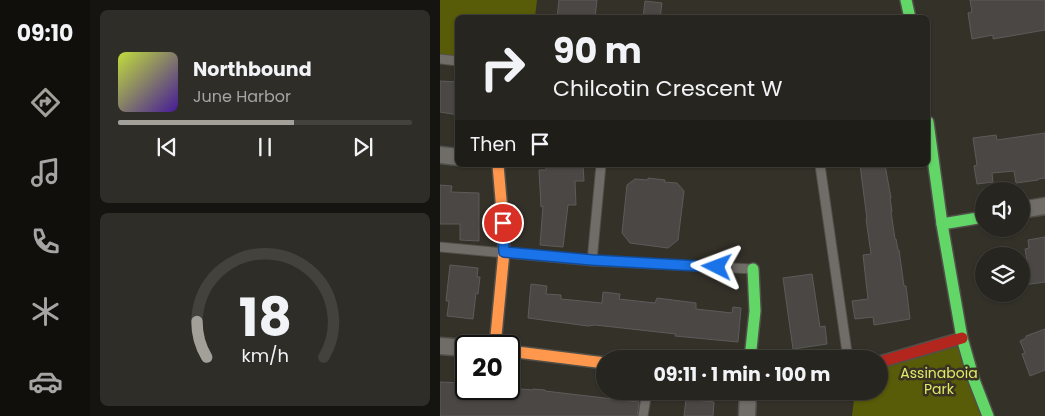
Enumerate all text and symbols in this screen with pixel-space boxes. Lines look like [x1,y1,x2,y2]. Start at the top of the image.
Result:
text: 09:10 [17,18,73,49]
text: 90 m [553,26,642,75]
icon: right [470,35,535,100]
text: Northbound [193,56,312,83]
text: Chilcotin Crescent W [553,73,782,104]
icon: directions [28,85,63,120]
text: June Harbor [193,85,291,108]
icon: arrive [526,130,554,158]
text: Then [470,131,516,158]
icon: previous [153,133,181,161]
icon: pause [251,133,279,161]
icon: next [349,133,377,161]
icon: music [28,155,63,190]
map controls [975,182,1030,302]
button: sound [975,182,1030,237]
pin [482,202,524,244]
icon: arrive [489,209,517,237]
icon: phone [28,224,63,259]
position arrow [690,240,742,292]
button: layers [975,247,1030,302]
text: 18 [238,281,292,354]
icon: climate [28,294,63,329]
speed limit sign: 20 [455,335,520,400]
text: km/h [241,343,289,368]
text: 09:11 · 1 min · 100 m [653,361,831,388]
park label: Assinaboia Park [900,363,978,399]
icon: car [28,364,63,399]

